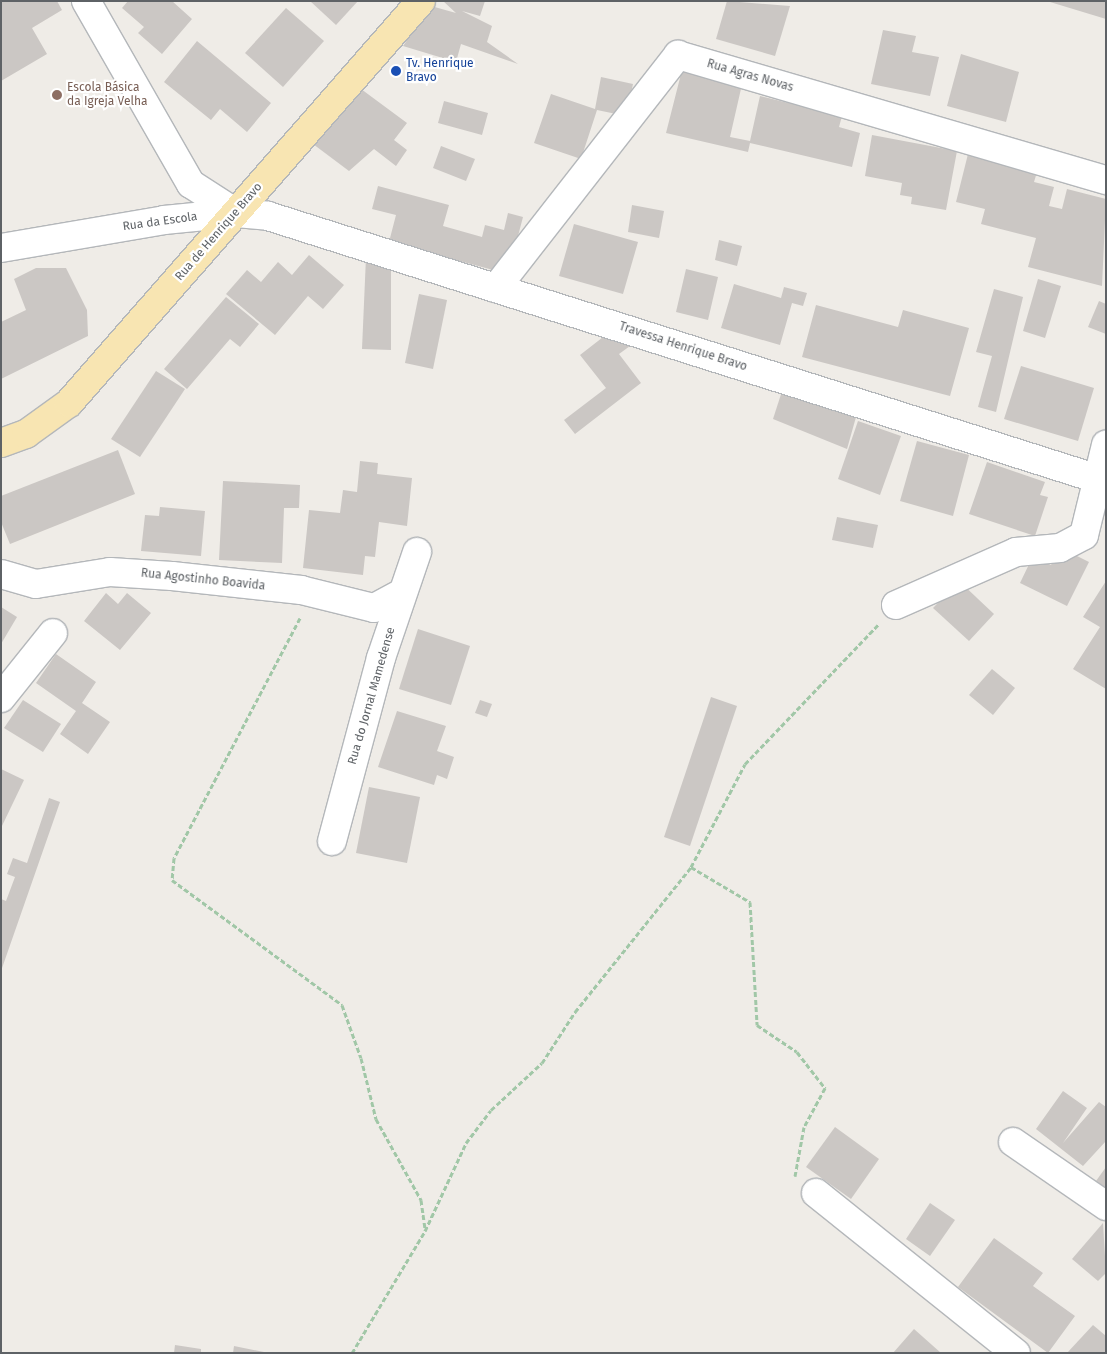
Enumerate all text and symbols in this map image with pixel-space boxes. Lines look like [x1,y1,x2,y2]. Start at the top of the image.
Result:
place label: Tv. Henrique Bravo [406,57,474,85]
street label: Rua Agras Novas [705,57,795,95]
marker: Tv. Henrique Bravo [390,65,402,77]
place label: Escola Básica da Igreja Velha [67,81,148,109]
marker: Escola Básica da Igreja Velha [51,89,63,101]
street label: Rua de Henrique Bravo [172,180,266,284]
street label: Rua da Escola [122,210,198,234]
street label: Travessa Henrique Bravo [617,319,749,375]
street label: Rua Agostinho Boavida [140,566,266,594]
street label: Rua do Jornal Mamedense [345,626,399,766]

